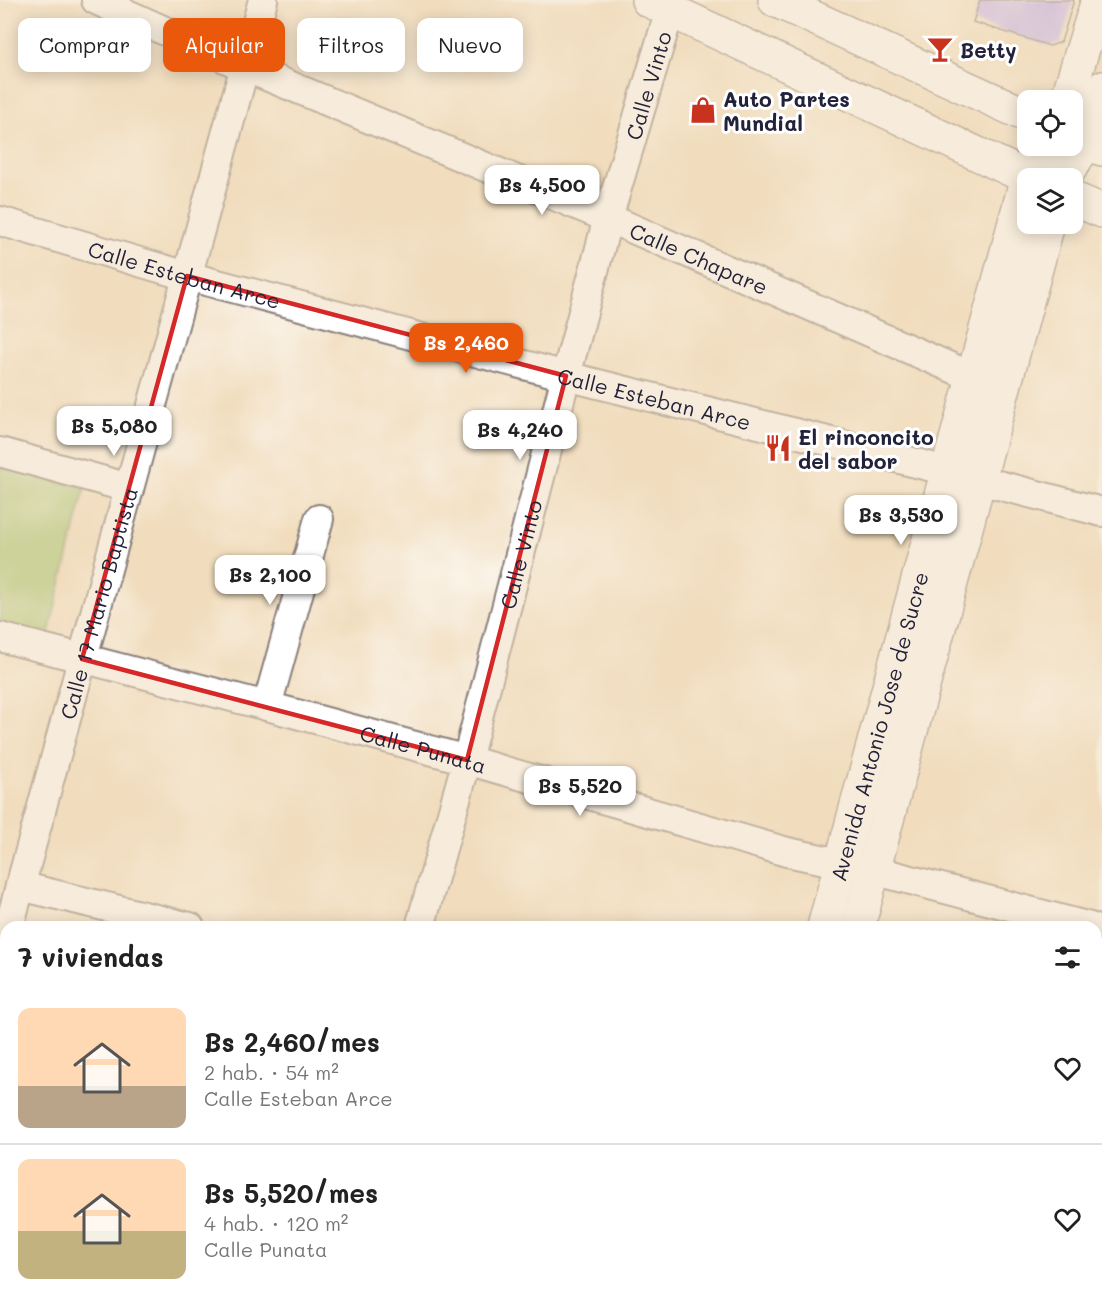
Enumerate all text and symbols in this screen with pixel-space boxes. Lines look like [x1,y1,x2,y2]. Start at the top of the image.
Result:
chip: Comprar [18,18,151,72]
chip: Alquilar [163,18,285,72]
chip: Filtros [297,18,405,72]
chip: Nuevo [417,18,523,72]
street label: Calle Vinto [619,28,676,143]
bar icon: Betty [925,34,955,64]
place label: Betty [960,36,1017,64]
place label: Auto Partes Mundial [723,85,850,136]
map controls [1017,90,1083,234]
button: locate [1017,90,1083,156]
shop icon: Auto Partes Mundial [688,95,718,125]
pin: Bs 4,500 [480,165,604,216]
button: layers [1017,168,1083,234]
text: Bs 4,500 [499,171,585,197]
street label: Calle Chapare [626,216,772,300]
street label: Calle Esteban Arce [85,234,283,314]
pin: Bs 2,460 [404,323,528,374]
text: Bs 2,460 [423,329,509,355]
street label: Calle Esteban Arce [555,361,754,435]
pin: Bs 5,080 [52,406,176,457]
pin: Bs 4,240 [458,410,582,461]
text: Bs 5,080 [71,412,157,438]
text: Bs 4,240 [477,416,563,442]
place label: El rinconcito del sabor [798,423,934,474]
restaurant icon: El rinconcito del sabor [763,433,793,463]
street label: Calle 17 Mario Baptista [53,484,142,722]
pin: Bs 3,530 [839,495,963,546]
street label: Calle Vinto [493,497,547,612]
text: Bs 3,530 [858,501,944,527]
pin: Bs 2,100 [208,555,332,606]
text: Bs 2,100 [229,561,311,587]
street label: Avenida Antonio Jose de Sucre [824,569,933,884]
street label: Calle Punata [357,718,490,778]
pin: Bs 5,520 [518,766,642,817]
text: Bs 5,520 [538,772,622,798]
text: 7 viviendas [18,940,164,974]
icon: filters [1051,941,1084,974]
text: Bs 2,460/mes [204,1025,380,1059]
icon: home [66,1032,138,1104]
icon: heart [1051,1052,1084,1085]
text: 2 hab. · 54 m² [204,1059,339,1085]
text: Calle Esteban Arce [204,1085,393,1111]
text: Bs 5,520/mes [204,1176,378,1210]
icon: home [66,1183,138,1255]
icon: heart [1051,1203,1084,1236]
text: 4 hab. · 120 m² [204,1210,348,1236]
text: Calle Punata [204,1236,328,1262]

